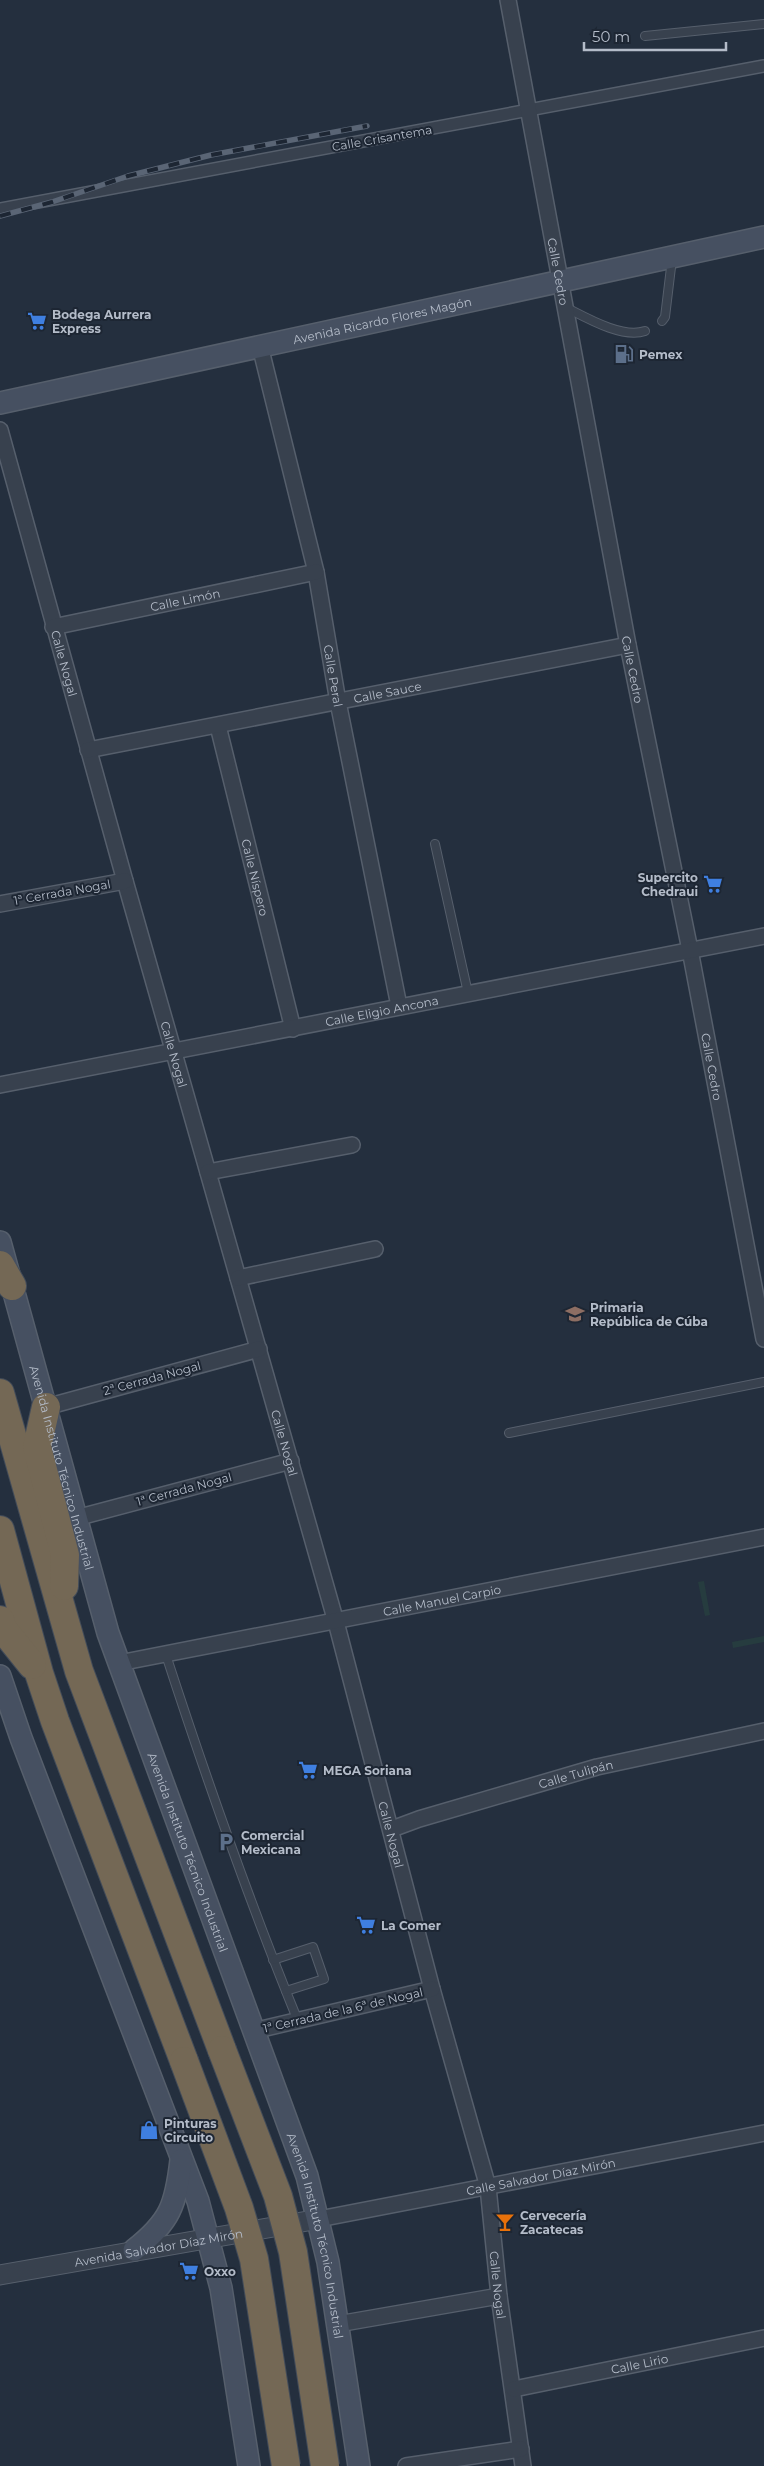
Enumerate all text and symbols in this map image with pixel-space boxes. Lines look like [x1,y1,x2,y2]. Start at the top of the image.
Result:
scale bar [584,20,726,52]
text: 50 m [592,27,630,46]
street label: Calle Crisantema [331,122,433,154]
street label: Calle Cedro [545,236,572,306]
street label: Avenida Ricardo Flores Magón [291,293,473,347]
place label: Bodega Aurrera Express [52,307,151,336]
supermarket icon: Bodega Aurrera Express [26,310,48,332]
fuel station icon: Pemex [613,343,635,365]
place label: Pemex [639,347,683,362]
street label: Calle Limón [149,585,221,614]
street label: Calle Nogal [48,628,81,698]
street label: Calle Cedro [619,635,647,704]
street label: Calle Peral [321,643,346,708]
street label: Calle Sauce [352,678,423,706]
street label: Calle Níspero [239,837,272,917]
place label: Supercito Chedraui [638,870,698,899]
supermarket icon: Supercito Chedraui [702,873,724,895]
street label: 1ª Cerrada Nogal [12,876,112,908]
street label: Calle Eligio Ancona [324,992,440,1029]
street label: Calle Nogal [158,1019,191,1089]
street label: Calle Cedro [698,1032,726,1102]
place label: Primaria República de Cúba [590,1300,708,1329]
school or university icon: Primaria República de Cúba [564,1303,586,1325]
street label: 2ª Cerrada Nogal [101,1358,203,1398]
street label: Avenida Instituto Técnico Industrial [27,1364,98,1571]
street label: Calle Nogal [268,1408,301,1478]
street label: 1ª Cerrada Nogal [135,1469,233,1509]
street label: Calle Manuel Carpio [382,1581,502,1619]
street label: Avenida Instituto Técnico Industrial [145,1750,232,1954]
street label: Calle Tulipán [537,1756,614,1791]
supermarket icon: MEGA Soriana [297,1759,319,1781]
place label: MEGA Soriana [323,1763,412,1778]
street label: Calle Nogal [376,1799,407,1869]
place label: Comercial Mexicana [241,1828,304,1857]
parking icon: Comercial Mexicana [215,1831,237,1853]
supermarket icon: La Comer [355,1914,377,1936]
place label: La Comer [381,1918,441,1933]
street label: 1ª Cerrada de la 6ª de Nogal [262,1984,424,2036]
place label: Pinturas Circuito [164,2116,217,2145]
shop icon: Pinturas Circuito [138,2119,160,2141]
street label: Avenida Instituto Técnico Industrial [284,2131,347,2340]
street label: Calle Salvador Díaz Mirón [465,2154,617,2198]
place label: Cervecería Zacatecas [520,2208,587,2237]
bar icon: Cervecería Zacatecas [494,2211,516,2233]
street label: Avenida Salvador Díaz Mirón [73,2225,244,2269]
street label: Calle Nogal [487,2250,510,2320]
supermarket icon: Oxxo [178,2260,200,2282]
place label: Oxxo [204,2264,236,2279]
street label: Calle Lirio [609,2350,669,2377]

